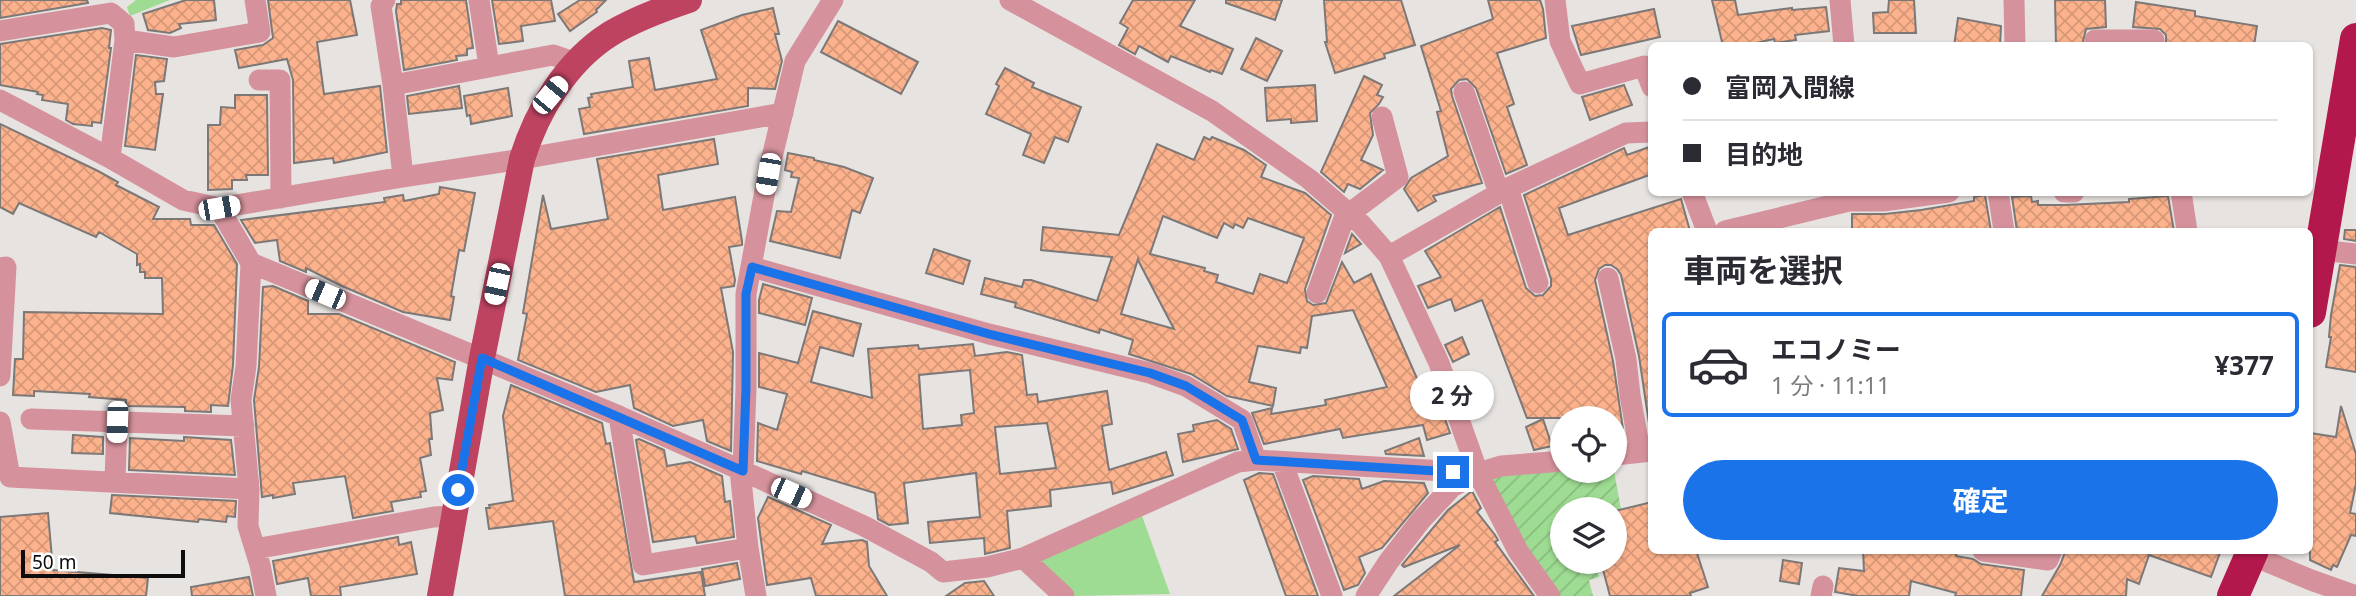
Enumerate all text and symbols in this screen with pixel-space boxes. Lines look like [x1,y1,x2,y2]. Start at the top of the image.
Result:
text: 富岡入間線 [1725,69,1855,105]
car [529,72,572,118]
text: 目的地 [1725,136,1803,172]
car [755,151,782,197]
car [197,194,242,222]
text: 車両を選択 [1683,248,1843,291]
car [483,261,512,307]
car [302,276,349,312]
text: エコノミー [1771,331,1901,367]
icon: car [1687,333,1750,396]
text: ¥377 [2215,347,2274,383]
text: 1 分 · 11:11 [1771,369,1890,401]
callout: 2 分 [1411,370,1495,420]
text: 2 分 [1431,379,1473,411]
car [106,401,129,443]
map controls [1550,406,1627,574]
button: locate [1550,406,1627,483]
route end [1437,456,1469,488]
button: 確定 [1683,460,2278,540]
route start [442,474,474,506]
car [768,475,815,511]
button: layers [1550,497,1627,574]
scale bar [21,547,186,579]
text: 50 m [32,549,76,575]

